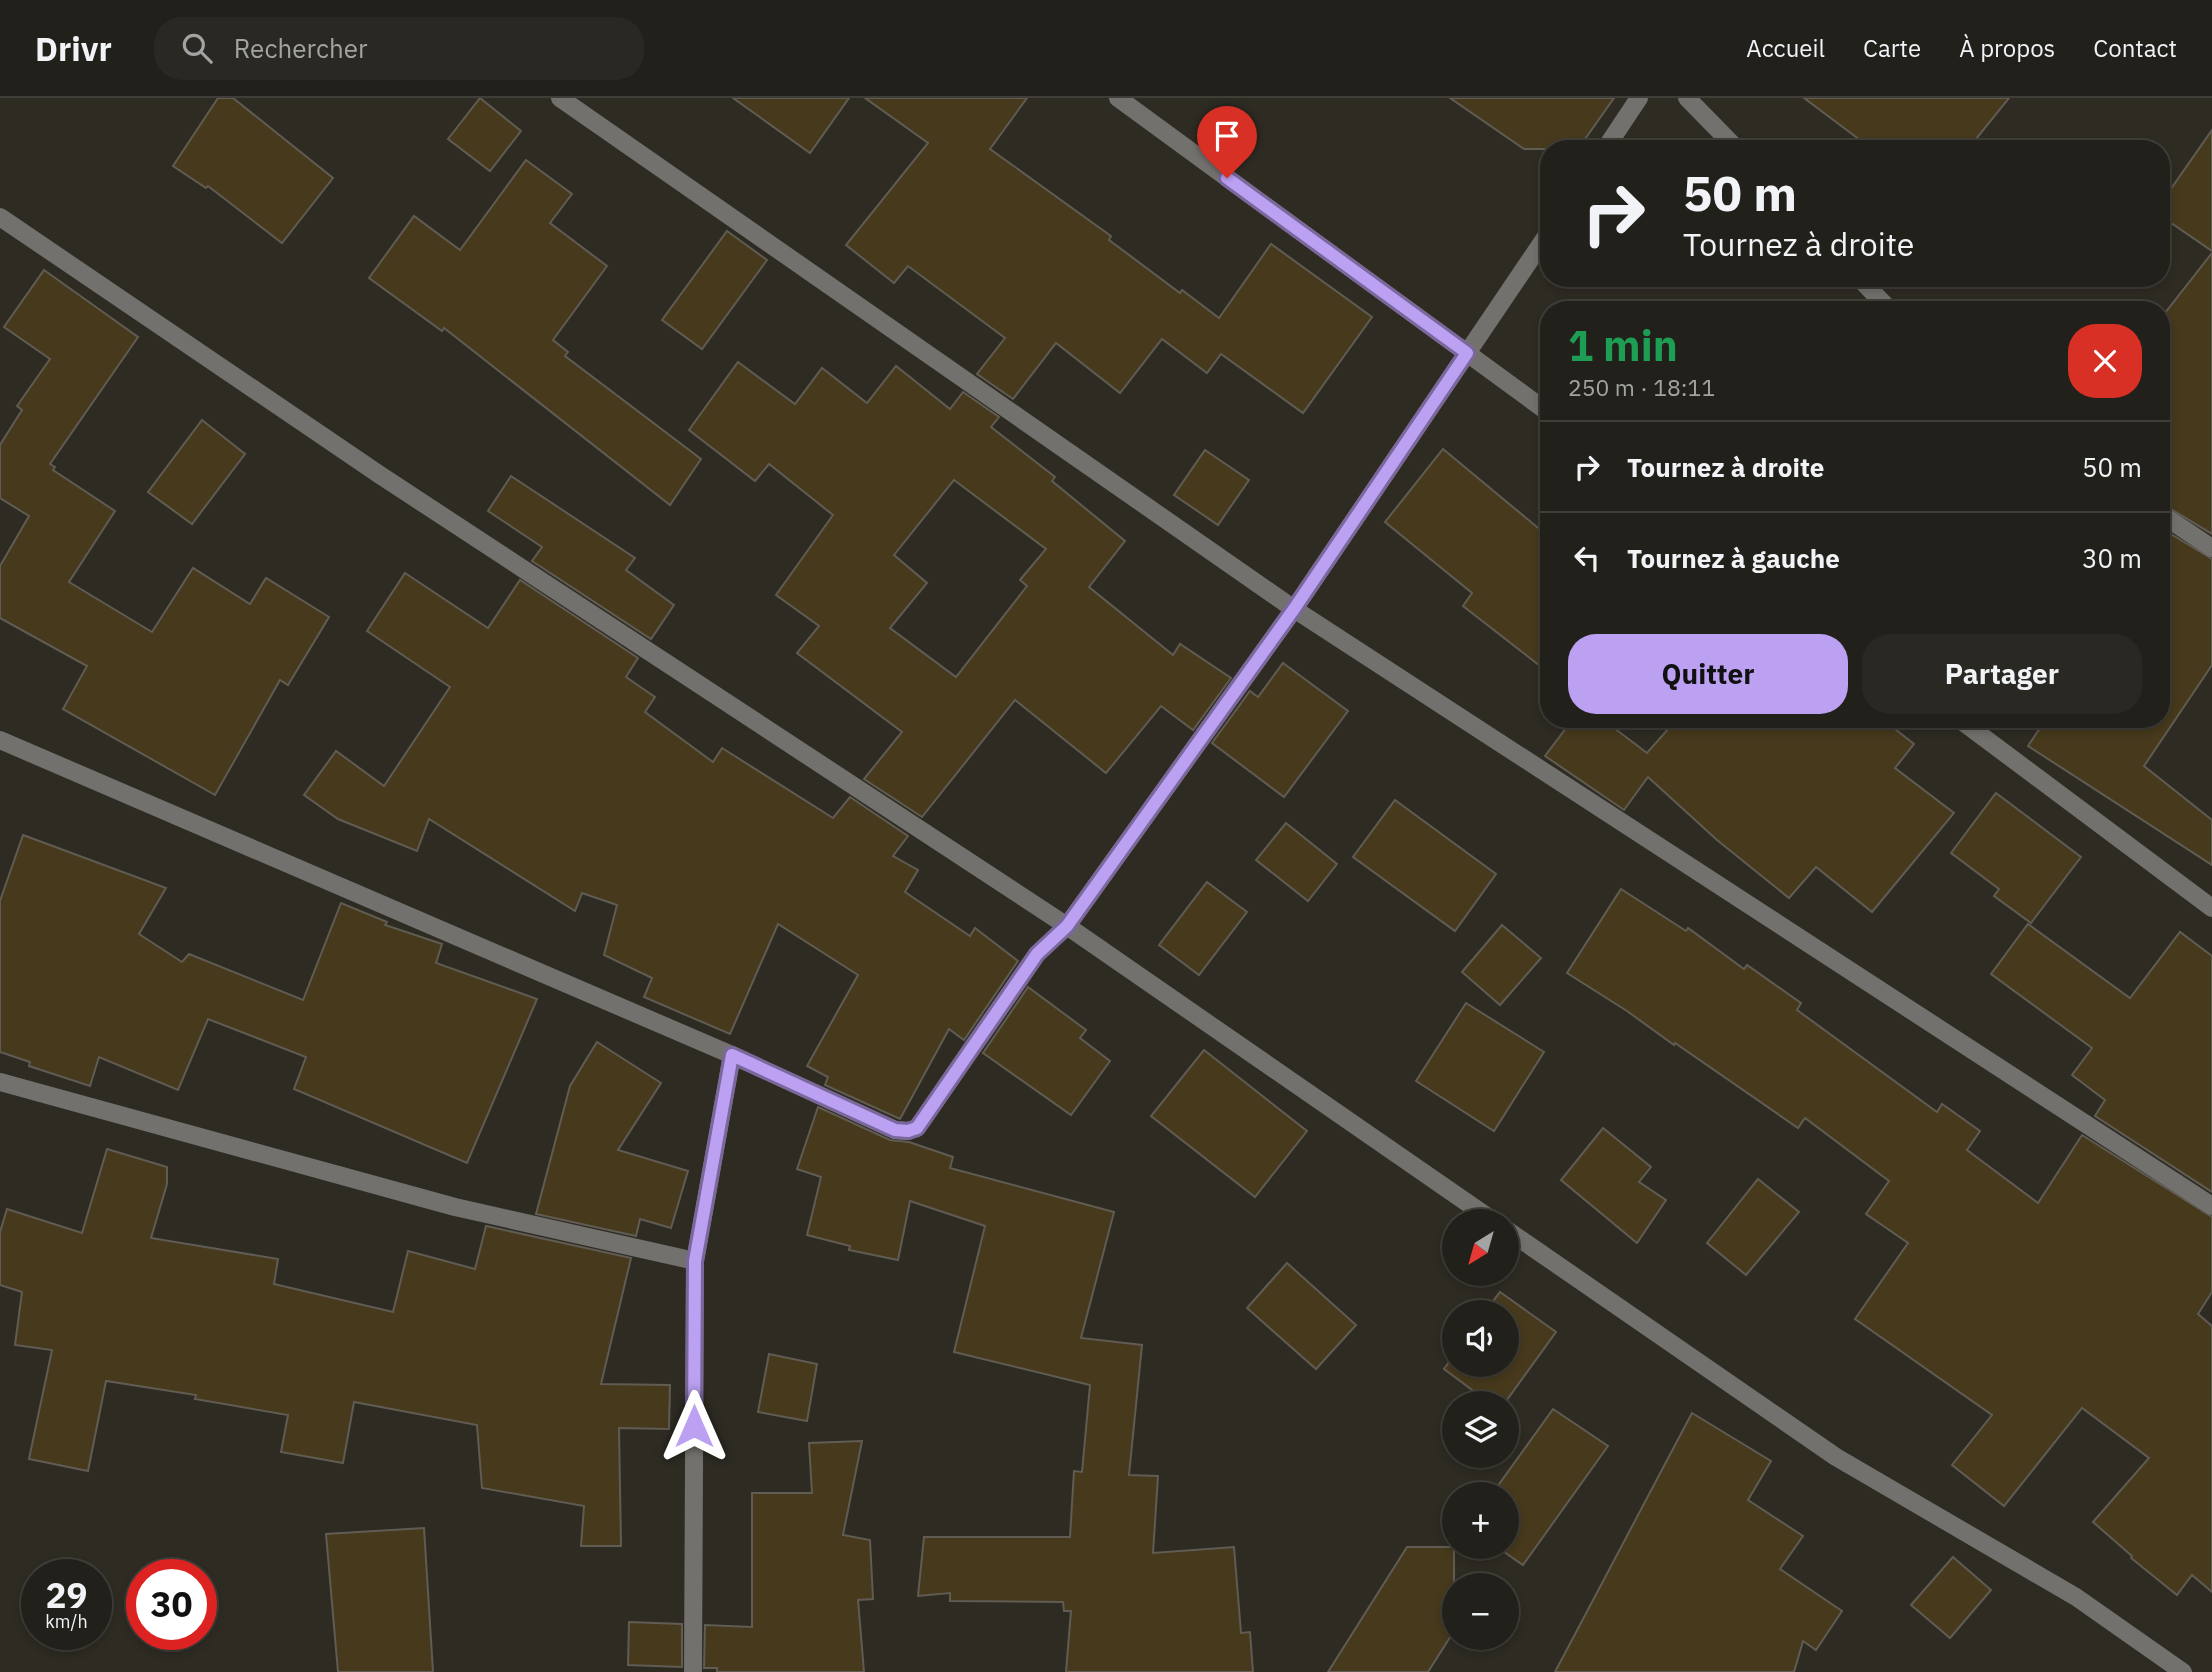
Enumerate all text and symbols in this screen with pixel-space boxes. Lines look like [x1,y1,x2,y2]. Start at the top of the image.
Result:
search box [154,17,644,80]
text: Drivr [35,27,112,70]
icon: search [178,29,216,67]
text: Rechercher [234,31,368,65]
text: Accueil [1746,32,1825,64]
text: Carte [1863,32,1921,64]
text: À propos [1959,32,2055,64]
text: Contact [2093,32,2177,64]
pin [1197,106,1257,178]
icon: arrive [1208,117,1246,155]
text: 50 m [1683,161,1797,224]
icon: right [1568,168,1659,259]
text: Tournez à droite [1683,223,1914,265]
text: 1 min [1568,318,1678,373]
button: close [2068,324,2142,398]
text: 250 m · 18:11 [1568,372,1715,402]
icon: right [1568,448,1606,486]
text: Tournez à droite [1627,450,1824,484]
text: 50 m [2082,450,2142,484]
icon: left [1568,539,1606,577]
text: Tournez à gauche [1627,541,1840,575]
text: 30 m [2082,541,2142,575]
button: Quitter [1568,634,1848,714]
button: Partager [1862,634,2142,714]
north arrow [1442,1209,1519,1286]
map controls [1442,1209,1519,1650]
button: sound [1442,1300,1519,1377]
position arrow [657,1389,731,1463]
button: layers [1442,1391,1519,1468]
button: + [1442,1482,1519,1559]
speed limit sign: 30 [126,1559,217,1650]
text: 29 [45,1572,88,1618]
button: − [1442,1573,1519,1650]
text: km/h [45,1610,88,1633]

